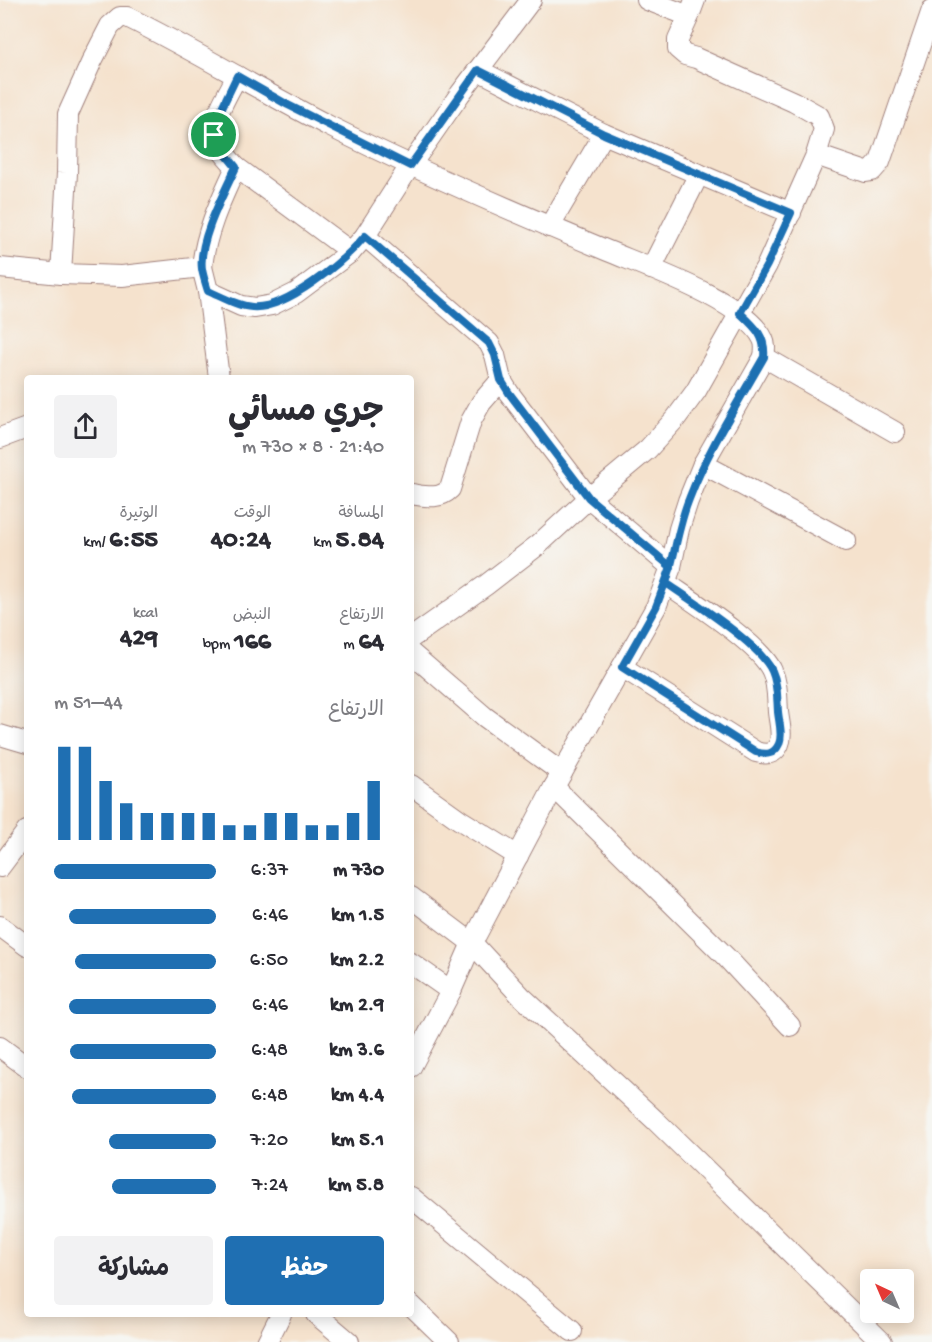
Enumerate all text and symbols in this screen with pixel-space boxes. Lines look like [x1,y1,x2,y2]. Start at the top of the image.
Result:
pin [188,109,239,160]
icon: arrive [197,118,230,151]
button: share [54,395,117,458]
text: جري مسائي [228,395,384,433]
text: 21:40 · 8 × 730 m [242,437,384,460]
text: الوتيرة [119,505,158,524]
text: الوقت [234,505,271,524]
text: المسافة [338,505,384,524]
text: 6:55 [109,526,158,557]
text: 40:24 [211,526,271,557]
text: 5.84 [336,526,384,557]
text: /km [83,534,109,553]
text: km [313,534,336,553]
text: kcal [133,605,158,624]
text: النبض [233,607,271,626]
text: الارتفاع [339,607,384,626]
text: 429 [120,624,158,655]
text: 166 [234,628,271,659]
text: 64 [359,628,384,659]
text: bpm [203,636,234,655]
text: m [343,636,359,655]
text: 44–51 m [54,693,123,716]
text: الارتفاع [328,700,384,723]
text: 6:37 [251,860,288,883]
text: 730 m [333,860,384,883]
text: 6:46 [252,905,288,928]
text: 1.5 km [331,905,384,928]
text: 6:50 [250,950,288,973]
text: 2.2 km [330,950,384,973]
text: 6:46 [252,995,288,1018]
text: 2.9 km [330,995,384,1018]
text: 6:48 [251,1040,288,1063]
text: 3.6 km [329,1040,384,1063]
text: 6:48 [251,1085,288,1108]
text: 4.4 km [331,1085,384,1108]
text: 7:20 [250,1130,288,1153]
text: 5.1 km [331,1130,384,1153]
text: 7:24 [252,1175,288,1198]
text: 5.8 km [328,1175,384,1198]
button: مشاركة [54,1236,213,1305]
button: حفظ [225,1236,384,1305]
north arrow [860,1269,914,1323]
map controls [860,1269,914,1323]

